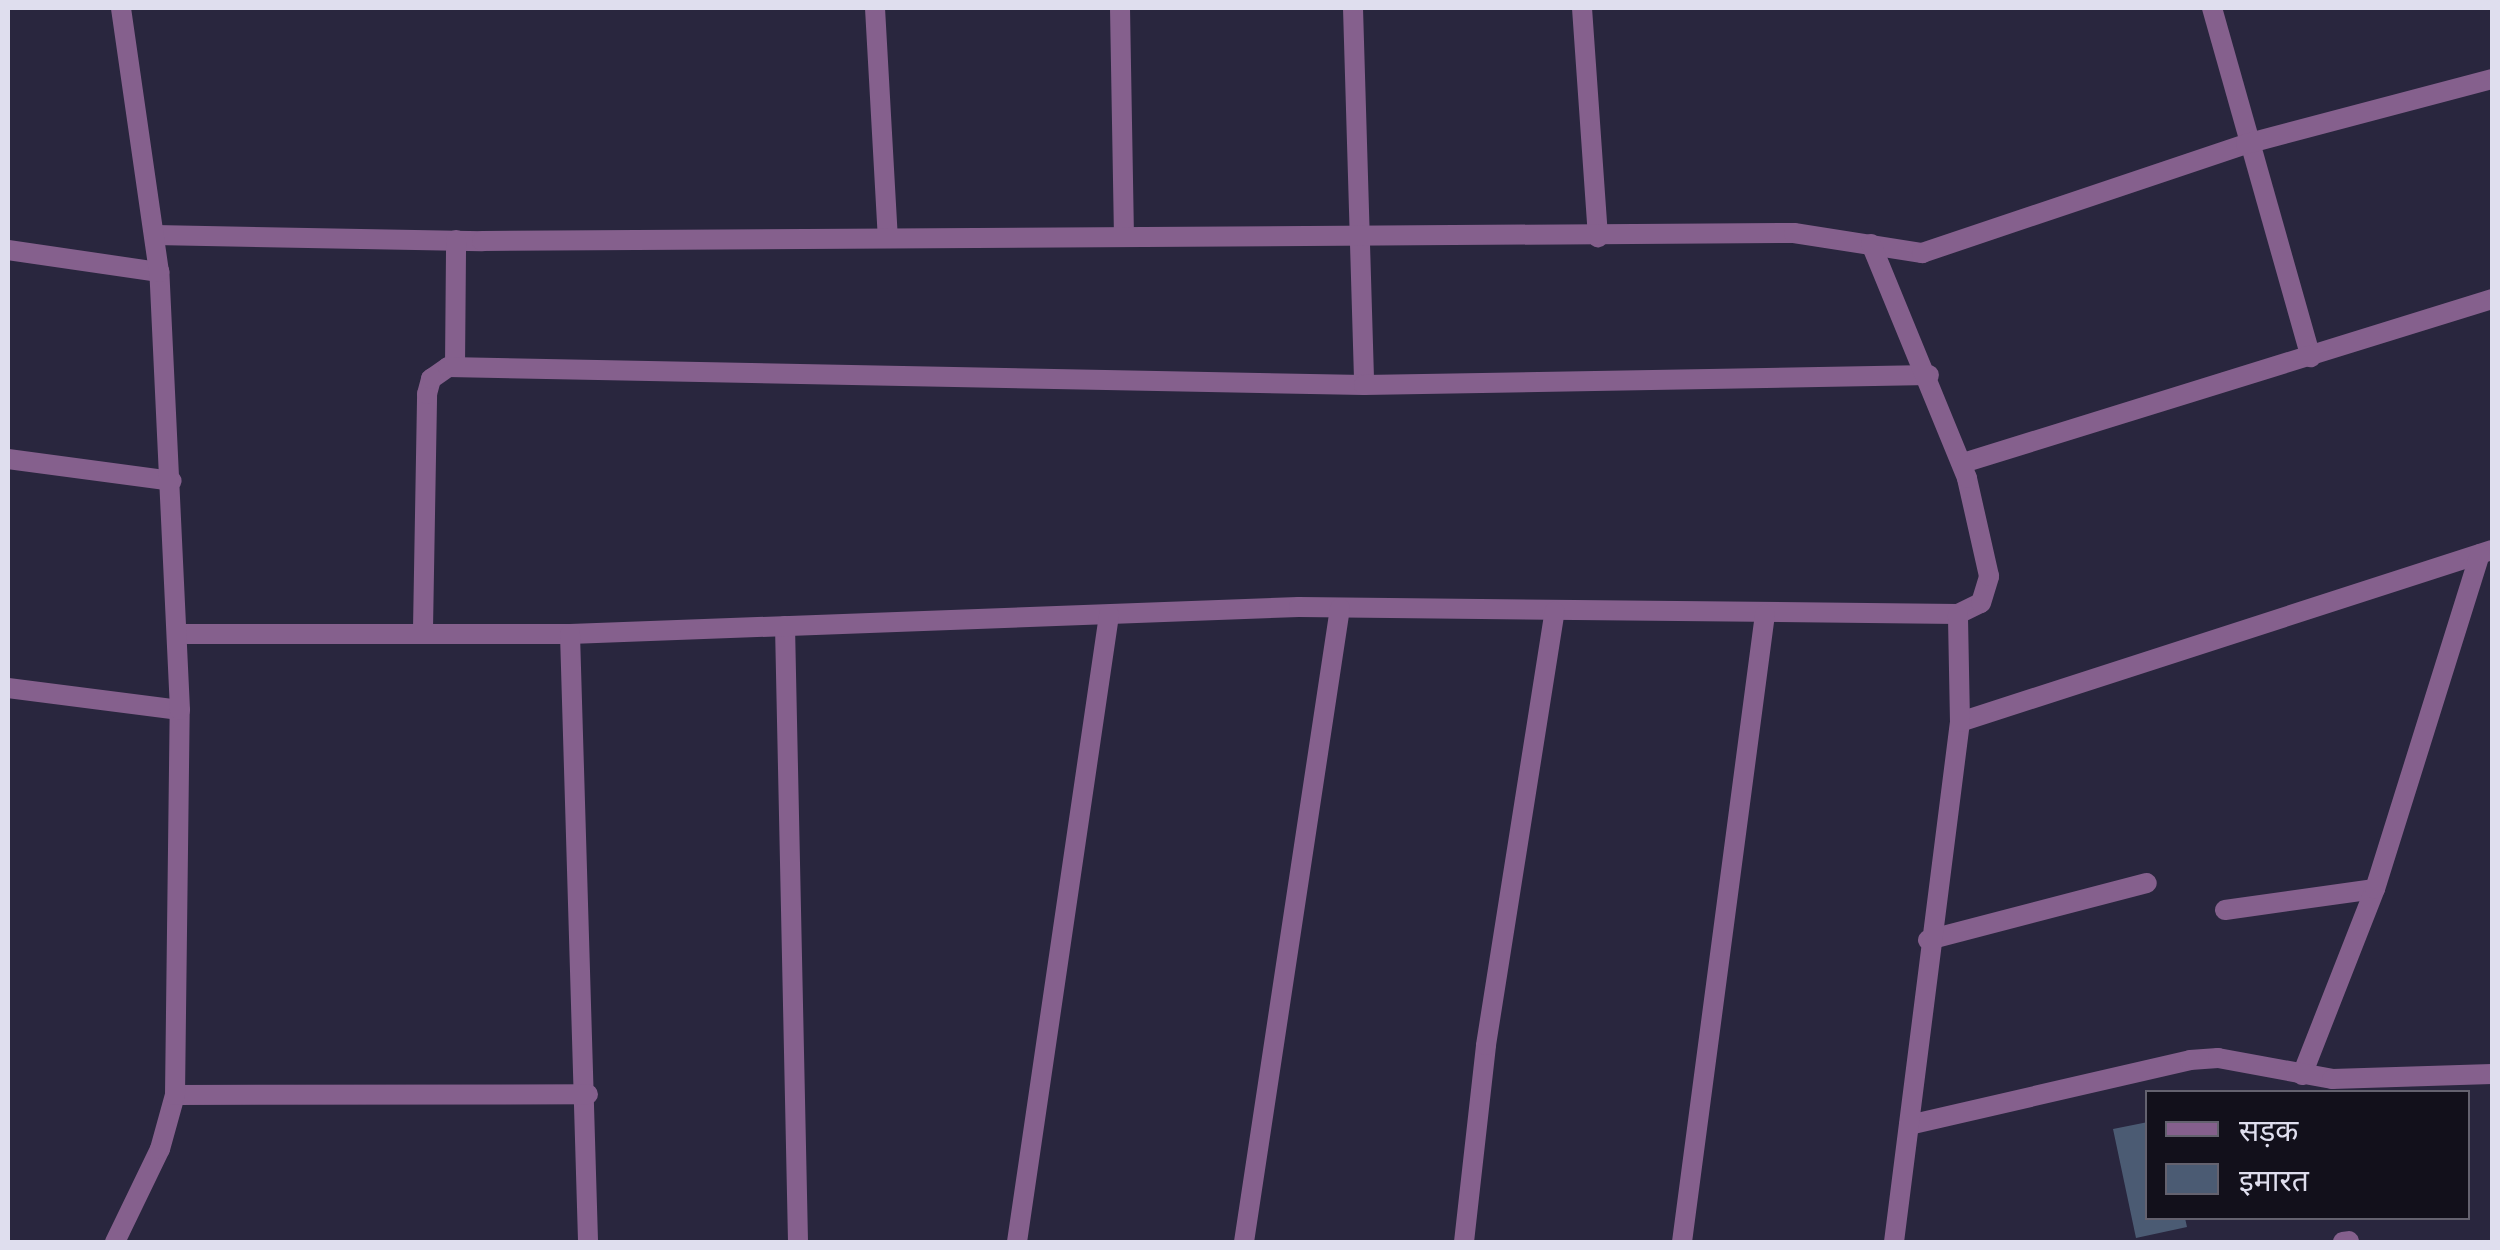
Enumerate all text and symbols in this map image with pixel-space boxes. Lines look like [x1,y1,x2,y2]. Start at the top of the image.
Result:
legend [2145,1090,2470,1220]
text: सड़क [2239,1106,2298,1150]
text: इमारत [2239,1156,2309,1200]

